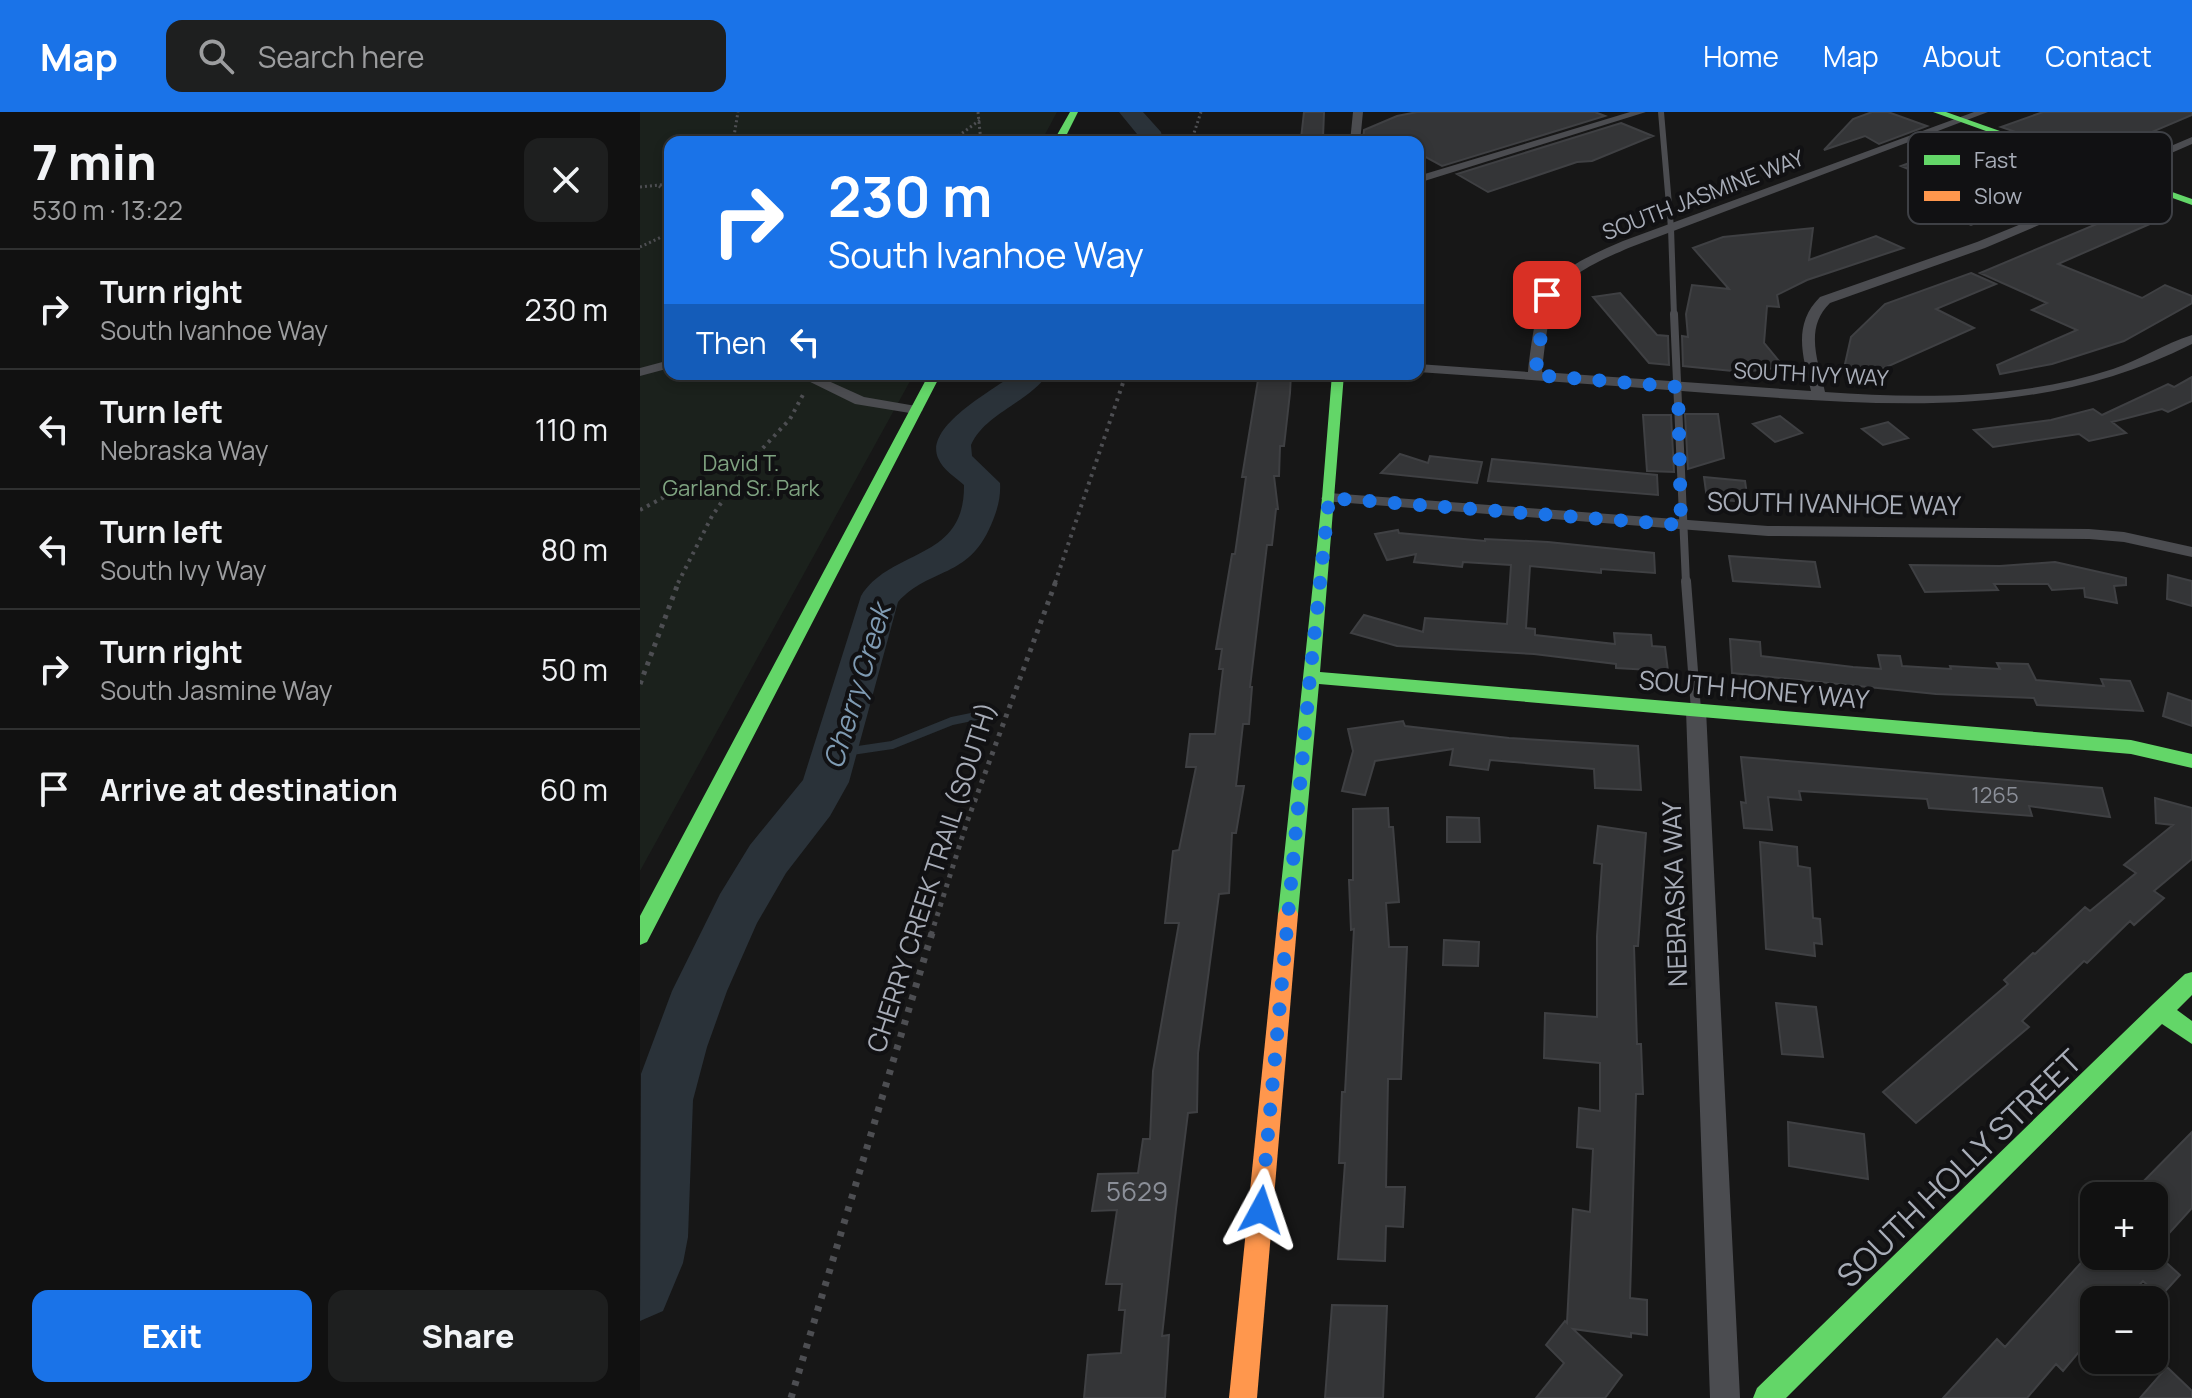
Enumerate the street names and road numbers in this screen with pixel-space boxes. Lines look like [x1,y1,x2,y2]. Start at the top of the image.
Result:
street label: SOUTH JASMINE WAY [1598,142,1809,247]
street label: SOUTH IVY WAY [1733,355,1890,393]
street label: SOUTH IVANHOE WAY [1707,483,1962,523]
street label: SOUTH HONEY WAY [1637,661,1871,717]
street label: CHERRY CREEK TRAIL (SOUTH) [857,697,1005,1057]
street label: NEBRASKA WAY [1653,800,1695,988]
street label: SOUTH HOLLY STREET [1827,1039,2091,1297]

